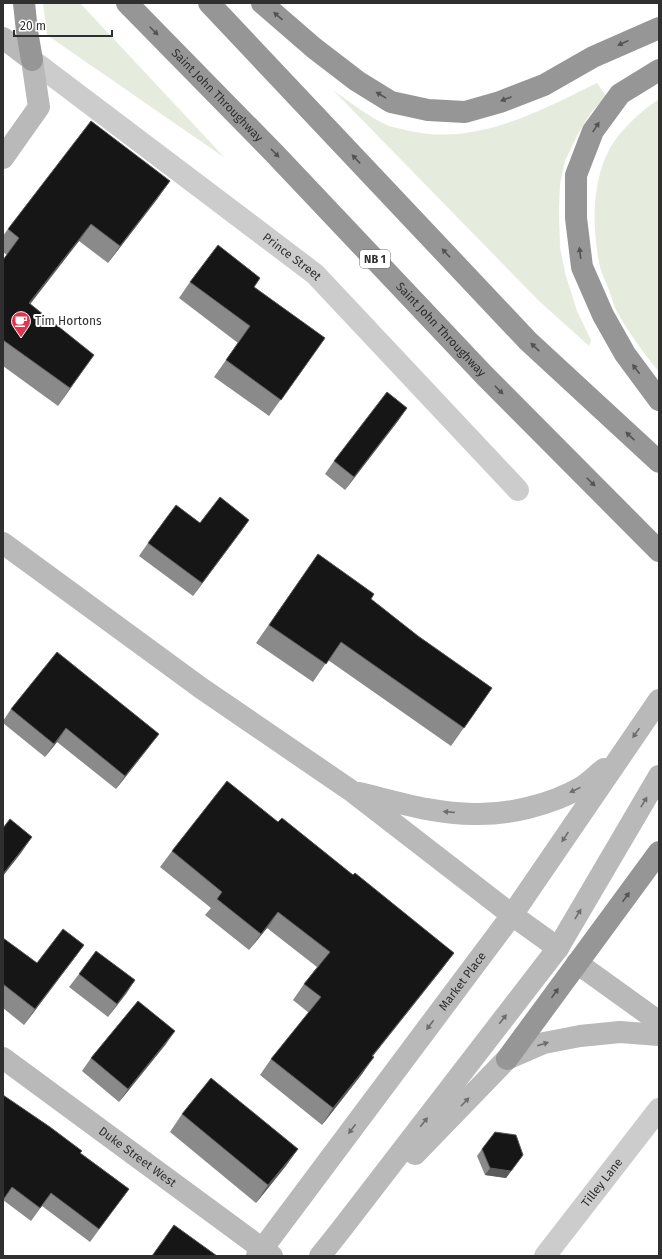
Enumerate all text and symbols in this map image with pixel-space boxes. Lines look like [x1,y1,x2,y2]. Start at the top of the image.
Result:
scale bar [14,12,112,38]
one-way arrow [272,12,283,21]
text: 20 m [20,19,46,33]
one-way arrow [149,26,159,36]
one-way arrow [617,40,629,46]
street label: Saint John Throughway [169,46,266,145]
one-way arrow [375,92,387,99]
one-way arrow [500,97,512,103]
one-way arrow [592,122,600,133]
one-way arrow [270,148,280,158]
one-way arrow [351,154,361,164]
street label: Prince Street [260,230,325,284]
one-way arrow [577,247,583,259]
one-way arrow [441,248,450,258]
road number: NB 1 [360,250,390,268]
street label: Saint John Throughway [393,279,489,380]
cafe icon: Tim Hortons [10,310,32,338]
place label: Tim Hortons [35,314,102,328]
one-way arrow [530,342,540,352]
one-way arrow [632,364,640,374]
one-way arrow [494,385,504,395]
one-way arrow [625,431,635,441]
one-way arrow [586,477,596,487]
one-way arrow [632,728,640,738]
one-way arrow [569,787,581,793]
one-way arrow [640,797,647,808]
one-way arrow [443,809,455,815]
one-way arrow [561,832,569,843]
one-way arrow [621,892,630,903]
one-way arrow [574,909,581,920]
street label: Market Place [436,949,489,1013]
one-way arrow [551,988,559,999]
one-way arrow [499,1014,507,1025]
one-way arrow [426,1019,434,1030]
one-way arrow [537,1041,549,1047]
one-way arrow [460,1097,470,1107]
one-way arrow [420,1117,428,1128]
one-way arrow [348,1123,356,1134]
street label: Duke Street West [96,1124,179,1190]
street label: Tilley Lane [579,1155,625,1210]

